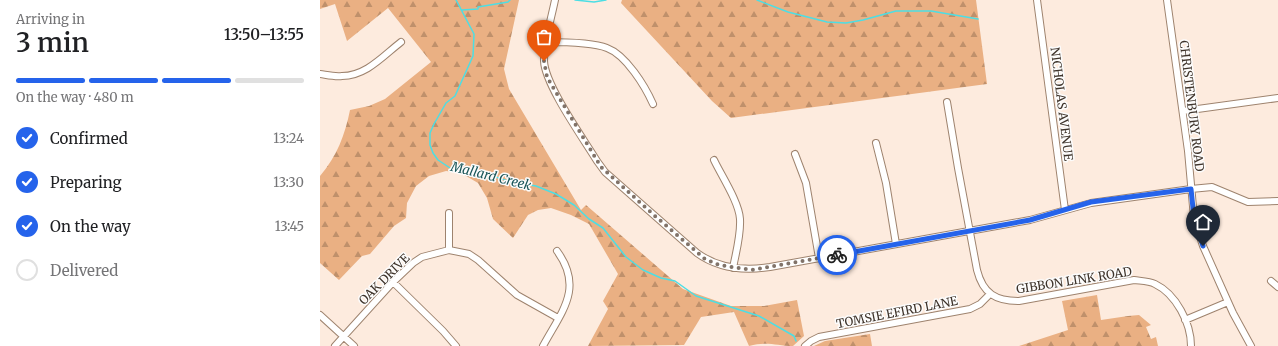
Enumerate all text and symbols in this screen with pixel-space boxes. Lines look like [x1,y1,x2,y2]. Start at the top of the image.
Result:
text: Arriving in [16,11,85,28]
pin [527,20,561,61]
text: 13:50–13:55 [224,25,304,44]
text: 3 min [16,26,89,59]
icon: bag [533,26,555,48]
street label: CHRISTENBURY ROAD [1177,40,1207,172]
street label: NICHOLAS AVENUE [1048,46,1076,162]
text: On the way · 480 m [16,89,134,106]
icon: check [16,127,38,149]
text: Confirmed [50,129,128,148]
text: 13:24 [273,130,304,147]
water label: Mallard Creek [448,158,533,194]
icon: check [16,171,38,193]
text: Preparing [50,173,122,192]
text: 13:30 [273,174,304,191]
pin [1186,205,1220,246]
icon: home [1192,211,1214,233]
icon: check [16,215,38,237]
text: On the way [50,217,131,236]
text: 13:45 [275,218,304,235]
courier [817,235,857,275]
icon: bike [826,244,848,266]
street label: OAK DRIVE [355,250,413,308]
text: Delivered [50,261,118,280]
street label: GIBBON LINK ROAD [1015,263,1133,297]
street label: TOMSIE EFIRD LANE [835,293,959,331]

